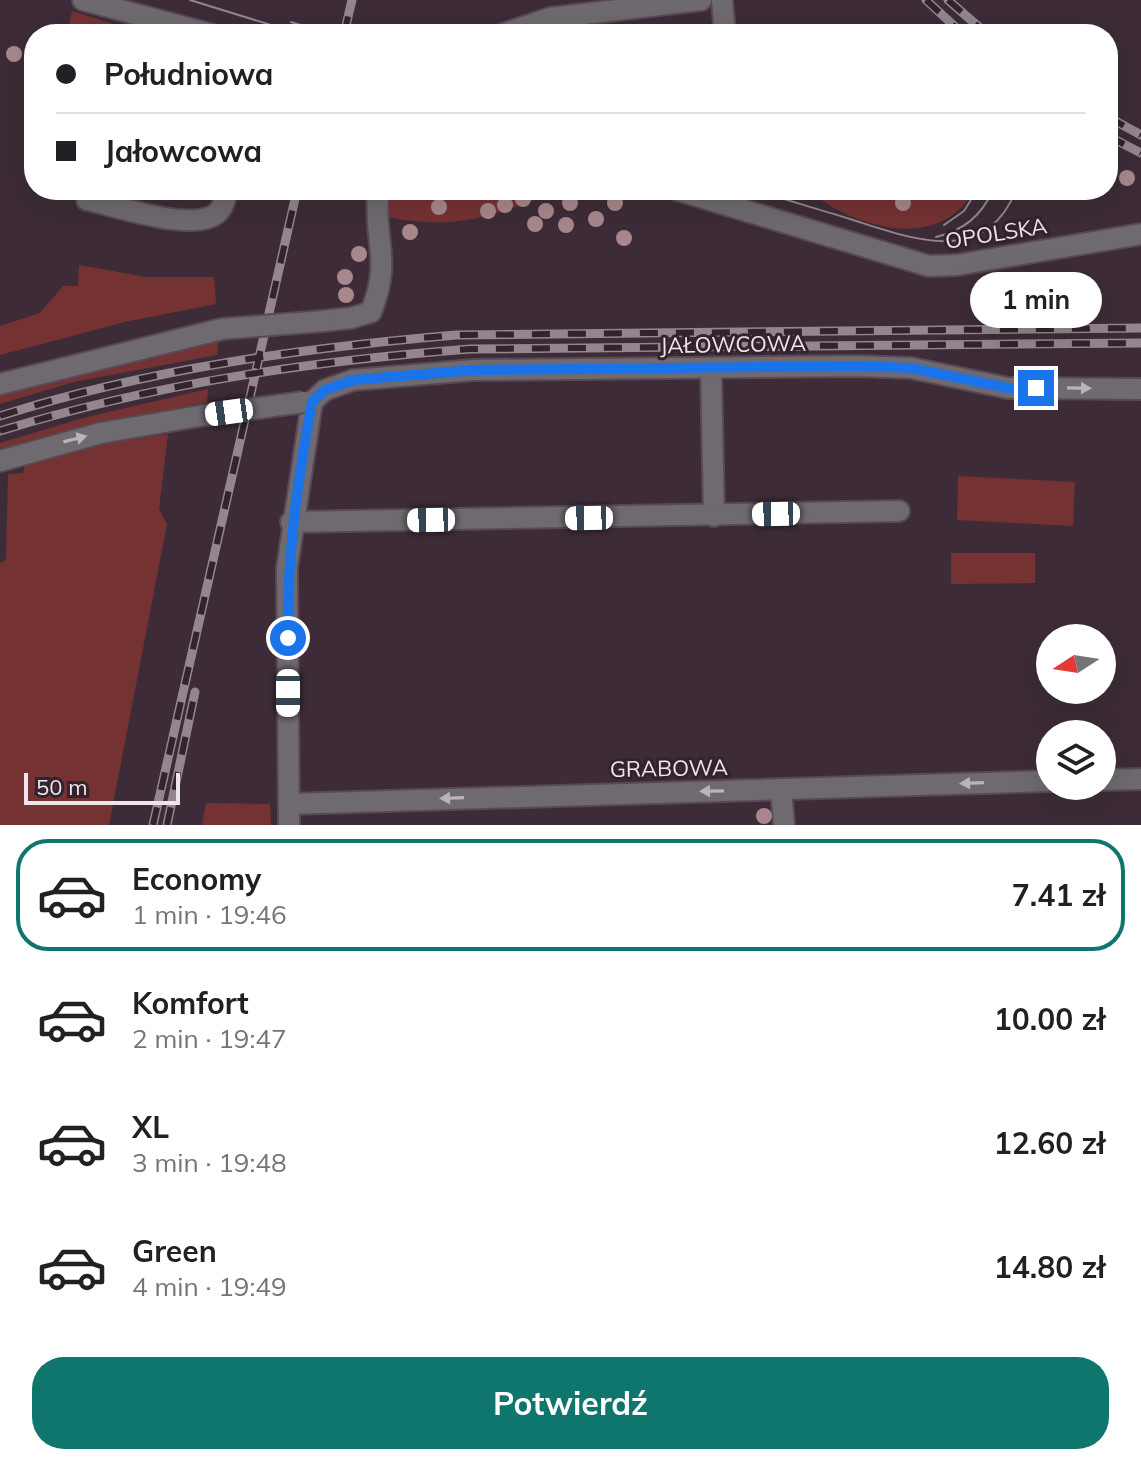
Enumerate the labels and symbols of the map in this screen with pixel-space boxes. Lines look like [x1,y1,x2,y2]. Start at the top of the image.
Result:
street label: OPOLSKA [943,211,1049,255]
callout: 1 min [970,272,1102,328]
street label: JAŁOWCOWA [660,329,806,359]
route end [1018,370,1054,406]
one-way arrow [1067,382,1092,394]
car [204,397,254,427]
one-way arrow [63,433,88,445]
car [752,502,800,526]
car [565,506,613,530]
car [407,508,455,532]
route start [270,620,306,656]
north arrow [1036,624,1116,704]
car [276,669,300,717]
street label: GRABOWA [610,753,728,783]
scale bar [24,769,180,805]
one-way arrow [959,777,984,790]
one-way arrow [699,784,724,797]
one-way arrow [439,792,464,805]

